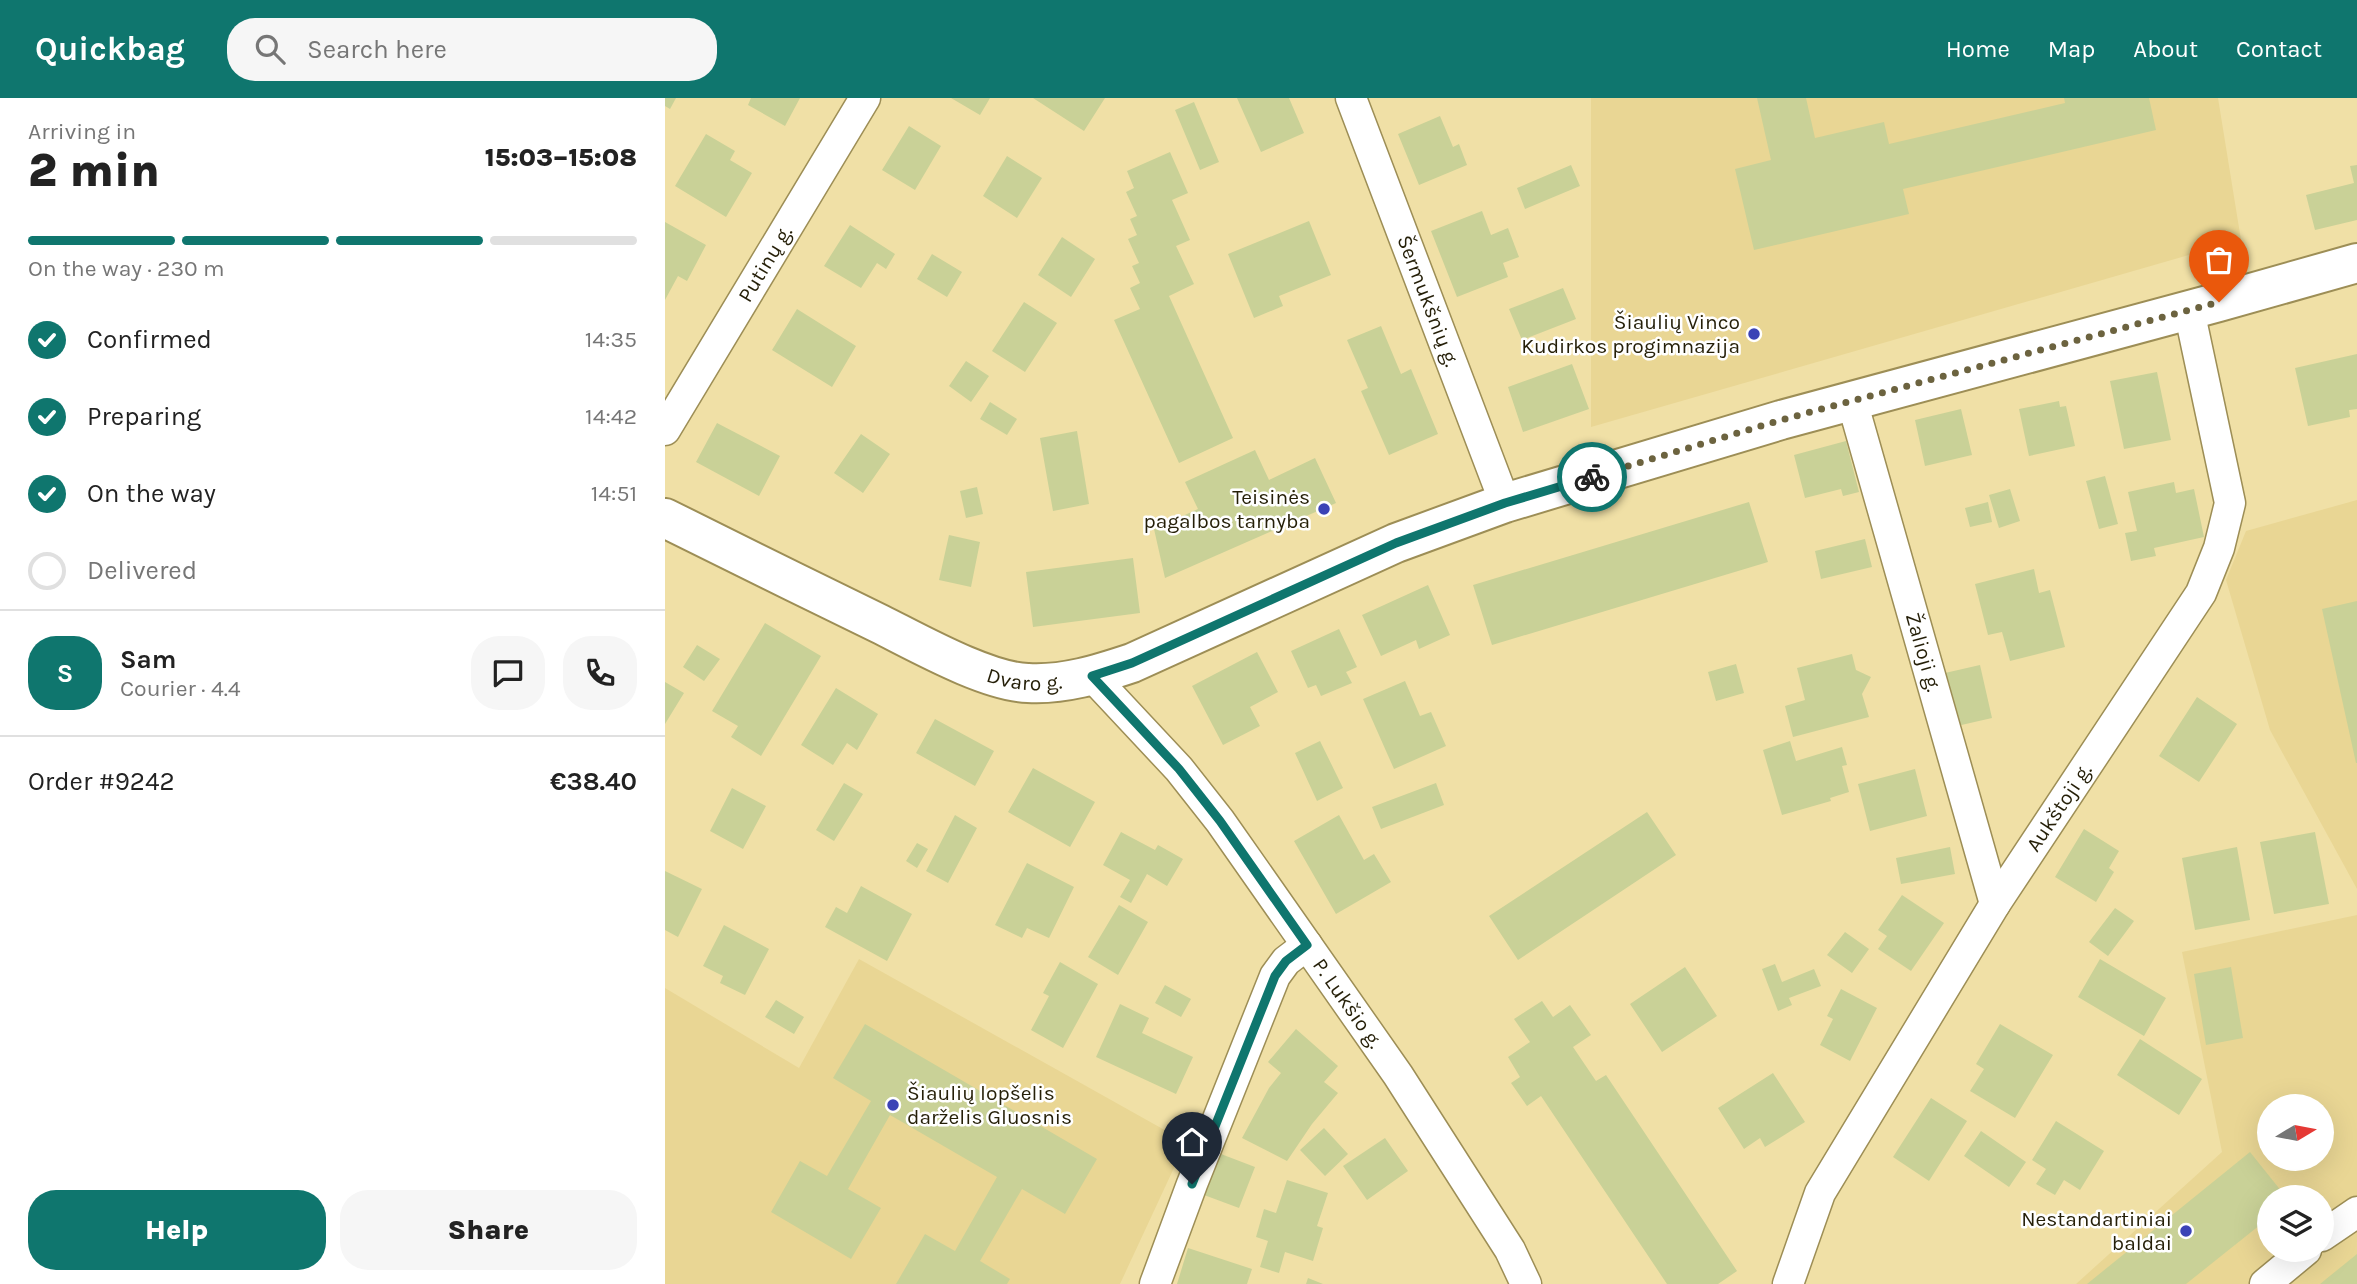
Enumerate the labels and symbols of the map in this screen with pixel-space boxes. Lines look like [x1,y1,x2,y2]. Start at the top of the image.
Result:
street label: Putinų g. [733,221,797,306]
pin [2189,230,2249,302]
street label: Šermukšnių g. [1392,232,1464,370]
place label: Šiaulių Vinco Kudirkos progimnazija [1521,310,1740,358]
marker: Šiaulių Vinco Kudirkos progimnazija [1746,326,1762,342]
courier [1557,442,1627,512]
place label: Teisinės pagalbos tarnyba [1143,485,1310,533]
marker: Teisinės pagalbos tarnyba [1316,501,1332,517]
street label: Žalioji g. [1901,610,1946,695]
street label: Dvaro g. [984,663,1064,695]
street label: Aukštoji g. [2021,759,2097,856]
street label: P. Lukšio g. [1308,954,1388,1053]
place label: Šiaulių lopšelis darželis Gluosnis [907,1081,1072,1129]
north arrow [2257,1094,2335,1171]
marker: Šiaulių lopšelis darželis Gluosnis [885,1097,901,1113]
pin [1162,1112,1222,1184]
place label: Nestandartiniai baldai [2021,1207,2172,1255]
marker: Nestandartiniai baldai [2178,1223,2194,1239]

